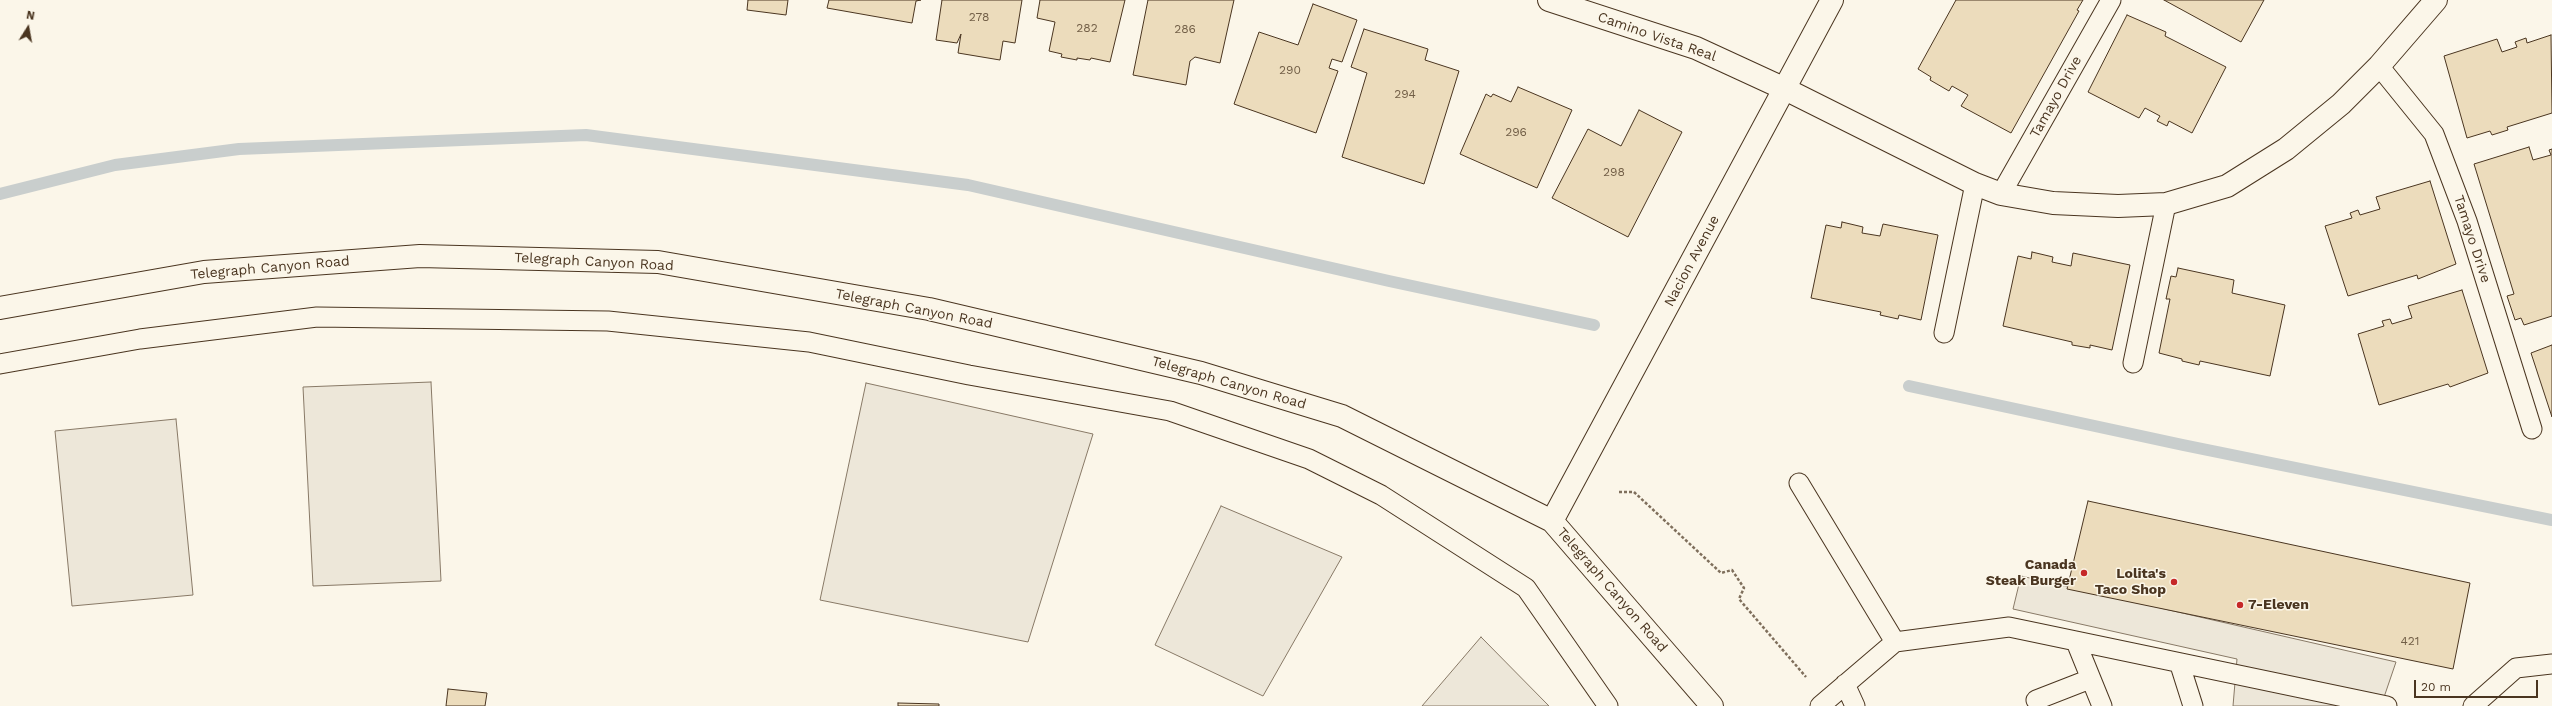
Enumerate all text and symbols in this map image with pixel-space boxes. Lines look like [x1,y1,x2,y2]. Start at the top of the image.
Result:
north arrow [8,8,48,48]
text: N [25,9,36,23]
street label: Camino Vista Real [1595,9,1719,65]
house number: 278 [969,10,989,24]
house number: 282 [1076,21,1098,35]
house number: 286 [1174,22,1196,36]
street label: Tamayo Drive [2027,53,2085,141]
house number: 290 [1279,63,1301,77]
house number: 294 [1394,87,1416,101]
house number: 296 [1505,125,1527,139]
house number: 298 [1603,165,1625,179]
street label: Tamayo Drive [2450,193,2494,285]
street label: Nacion Avenue [1661,212,1723,310]
street label: Telegraph Canyon Road [514,249,674,275]
street label: Telegraph Canyon Road [190,253,350,283]
street label: Telegraph Canyon Road [834,286,994,332]
street label: Telegraph Canyon Road [1150,353,1308,413]
street label: Telegraph Canyon Road [1553,524,1671,656]
place label: Canada Steak Burger [1986,557,2076,590]
place label: Lolita's Taco Shop [2095,566,2166,598]
marker: Canada Steak Burger [2079,568,2089,578]
marker: Lolita's Taco Shop [2169,577,2179,587]
place label: 7-Eleven [2248,597,2309,613]
marker: 7-Eleven [2235,600,2245,610]
house number: 421 [2400,634,2420,648]
scale bar [2416,672,2540,698]
text: 20 m [2421,680,2451,694]

